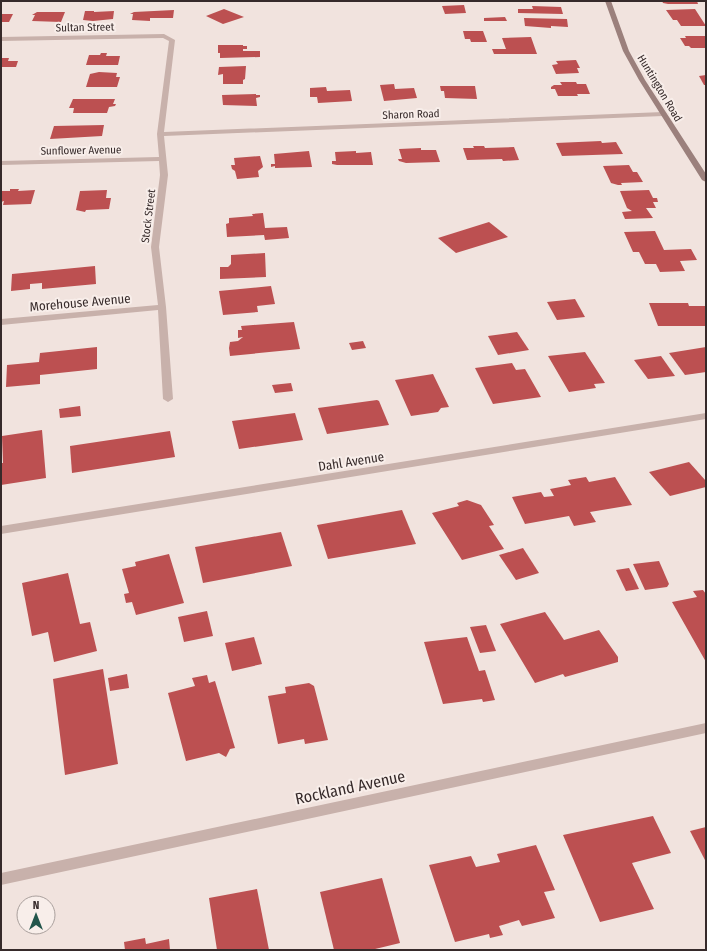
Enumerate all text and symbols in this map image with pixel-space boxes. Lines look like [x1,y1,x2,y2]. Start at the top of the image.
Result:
street label: Sultan Street [56,20,115,35]
street label: Huntington Road [634,52,685,124]
street label: Sharon Road [382,107,440,122]
street label: Sunflower Avenue [40,143,122,158]
street label: Stock Street [139,188,158,244]
street label: Morehouse Avenue [29,291,131,314]
street label: Dahl Avenue [317,449,385,474]
street label: Rockland Avenue [293,767,407,808]
north arrow [16,895,56,935]
text: N [33,899,39,912]

